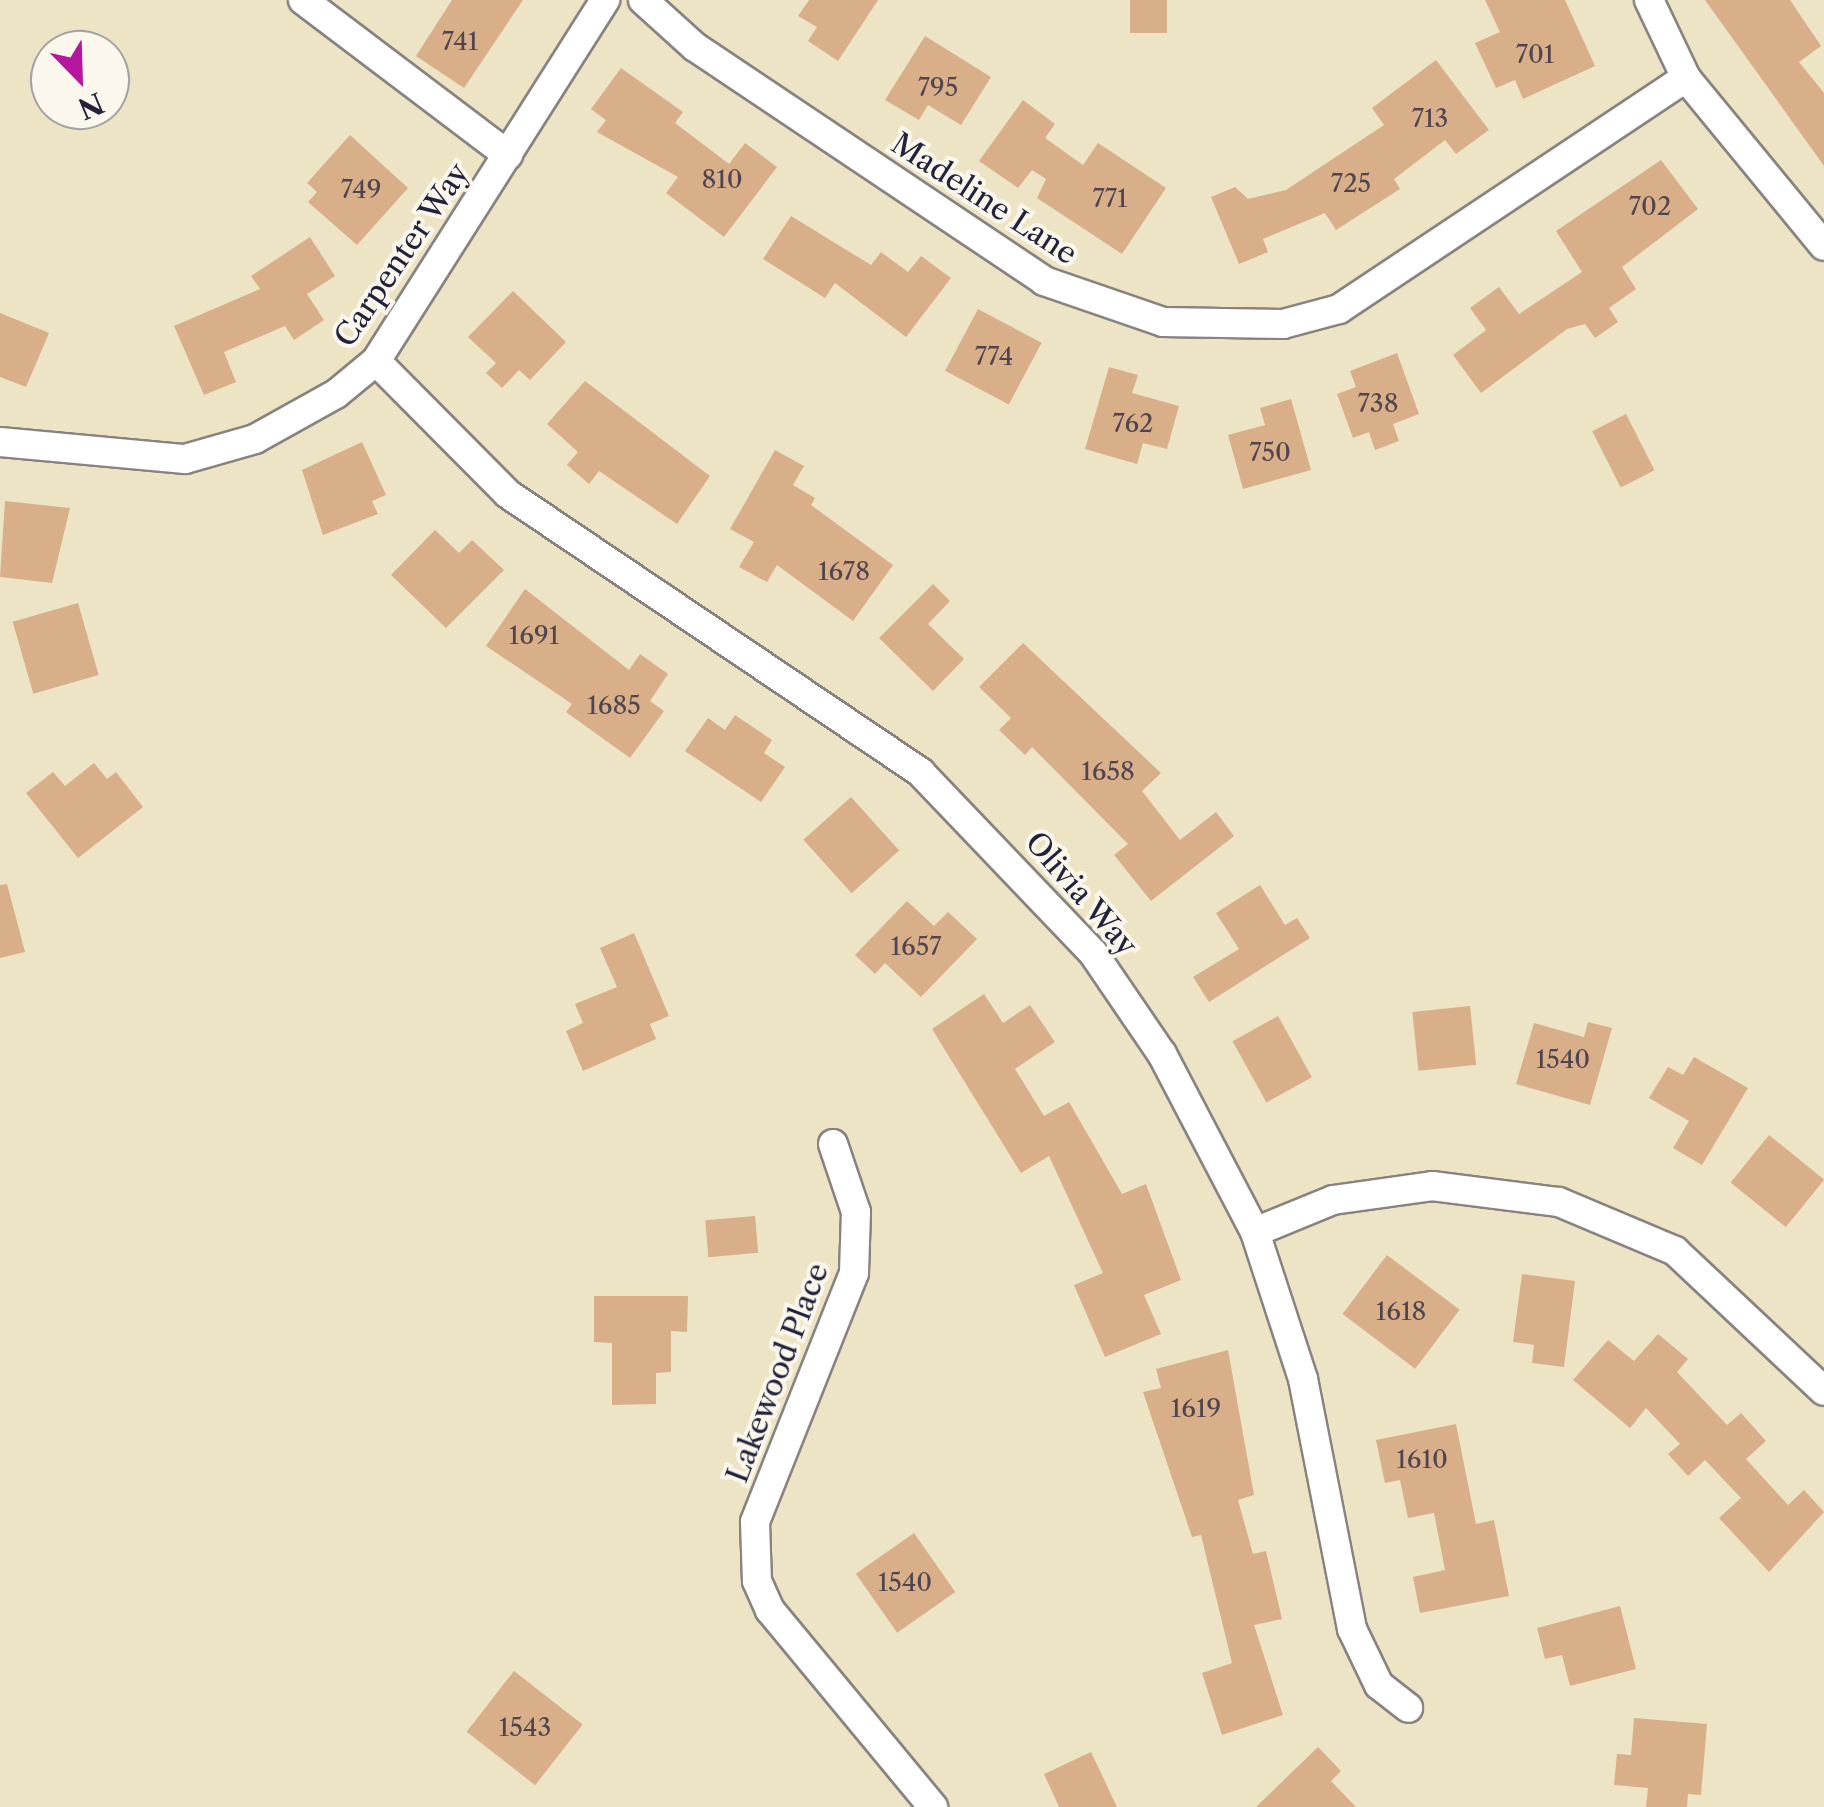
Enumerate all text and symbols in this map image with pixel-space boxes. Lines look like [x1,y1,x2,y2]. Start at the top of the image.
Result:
house number: 741 [442,27,478,57]
north arrow [30,30,130,130]
house number: 701 [1516,40,1554,70]
house number: 795 [918,73,958,103]
text: N [73,85,109,126]
house number: 713 [1412,104,1448,134]
street label: Madeline Lane [885,126,1083,272]
street label: Carpenter Way [327,156,477,354]
house number: 810 [701,165,743,195]
house number: 725 [1331,169,1371,199]
house number: 749 [341,175,381,205]
house number: 771 [1092,184,1128,214]
house number: 702 [1629,192,1671,222]
house number: 774 [975,342,1013,372]
house number: 738 [1358,389,1398,419]
house number: 762 [1113,409,1153,439]
house number: 750 [1249,438,1291,468]
house number: 1678 [818,557,870,587]
house number: 1691 [509,621,559,651]
house number: 1685 [587,691,641,721]
house number: 1658 [1081,757,1135,787]
street label: Olivia Way [1017,824,1145,964]
house number: 1657 [890,932,942,962]
house number: 1540 [1536,1045,1590,1075]
street label: Lakewood Place [720,1258,836,1488]
house number: 1618 [1376,1297,1426,1327]
house number: 1619 [1171,1394,1221,1424]
house number: 1610 [1396,1445,1448,1475]
house number: 1540 [878,1568,932,1598]
house number: 1543 [499,1713,551,1743]

